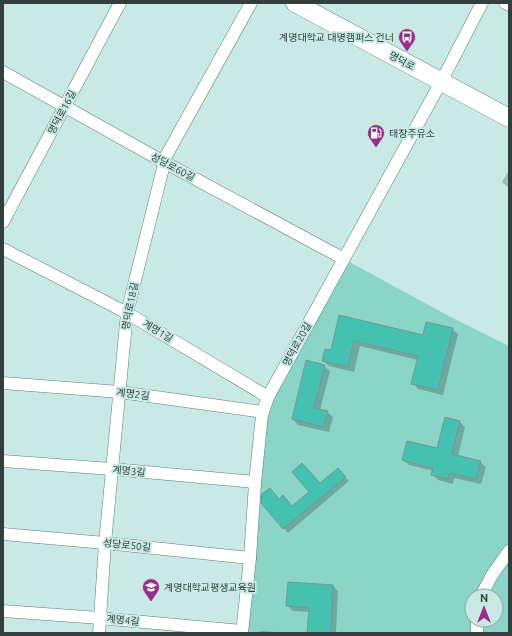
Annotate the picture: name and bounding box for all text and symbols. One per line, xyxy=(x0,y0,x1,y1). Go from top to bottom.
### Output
bus stop icon: 계명대학교 대명캠퍼스 건너 xyxy=(397,27,417,52)
place label: 계명대학교 대명캠퍼스 건너 xyxy=(279,32,394,43)
street label: 명덕로 xyxy=(387,50,417,72)
street label: 명덕로16길 xyxy=(46,88,78,136)
fuel station icon: 태창주유소 xyxy=(366,123,386,148)
place label: 태창주유소 xyxy=(389,128,435,139)
street label: 성당로60길 xyxy=(149,151,197,183)
street label: 명덕로18길 xyxy=(120,281,140,331)
street label: 계명1길 xyxy=(141,318,175,344)
street label: 명덕로20길 xyxy=(281,320,313,368)
street label: 계명2길 xyxy=(116,387,150,401)
street label: 계명3길 xyxy=(112,464,146,478)
street label: 성당로50길 xyxy=(103,537,151,553)
school or university icon: 계명대학교평생교육원 xyxy=(141,577,161,602)
place label: 계명대학교평생교육원 xyxy=(164,582,256,593)
north arrow xyxy=(464,588,504,628)
text: N xyxy=(480,592,488,604)
street label: 계명4길 xyxy=(106,613,140,627)

